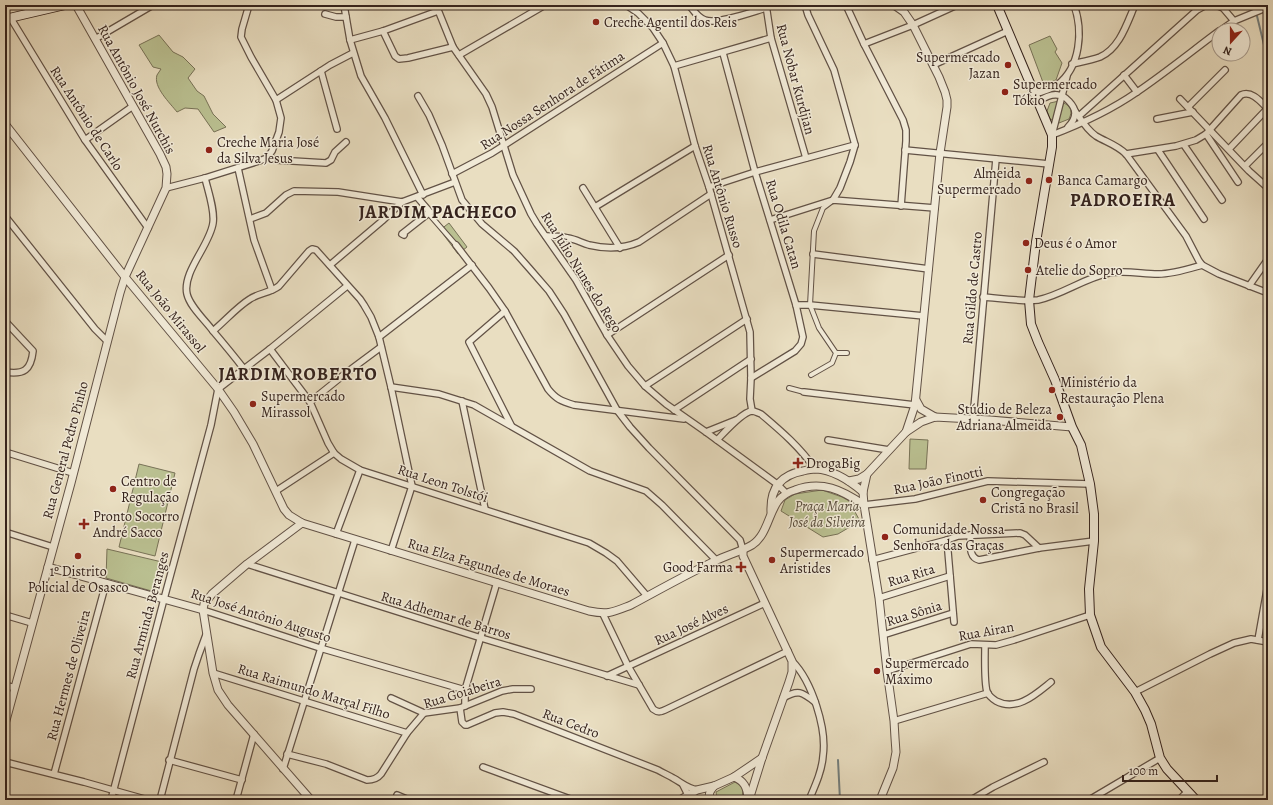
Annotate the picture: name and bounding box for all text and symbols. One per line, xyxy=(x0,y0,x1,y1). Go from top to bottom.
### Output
place label: Creche Agentil dos Reis xyxy=(604,13,737,32)
marker: Creche Agentil dos Reis xyxy=(591,17,601,27)
street label: Rua Antônio José Nurchis xyxy=(93,21,180,157)
street label: Rua Nobar Kurdjian xyxy=(772,22,820,137)
north arrow xyxy=(1211,22,1251,62)
text: N xyxy=(1221,42,1234,59)
street label: Rua Nossa Senhora de Fátima xyxy=(476,46,629,154)
place label: Supermercado Jazan xyxy=(916,48,1000,83)
marker: Supermercado Jazan xyxy=(1003,60,1013,70)
street label: Rua Antônio de Carlo xyxy=(46,62,128,174)
place label: Supermercado Tókio xyxy=(1013,75,1097,110)
marker: Supermercado Tókio xyxy=(1000,87,1010,97)
place label: Creche Maria José da Silva Jesus xyxy=(217,133,319,168)
street label: Rua Antônio Russo xyxy=(698,142,747,250)
marker: Creche Maria José da Silva Jesus xyxy=(204,145,214,155)
place label: Almeida Supermercado xyxy=(937,164,1021,199)
place label: Banca Camargo xyxy=(1057,171,1147,190)
marker: Banca Camargo xyxy=(1044,175,1054,185)
marker: Almeida Supermercado xyxy=(1024,176,1034,186)
street label: Rua Odila Catan xyxy=(761,177,806,272)
district label: PADROEIRA xyxy=(1070,188,1176,212)
district label: JARDIM PACHECO xyxy=(359,200,517,224)
street label: Rua Júlio Nunes do Rego xyxy=(537,208,627,336)
street label: Rua Gildo de Castro xyxy=(958,231,987,345)
place label: Deus é o Amor xyxy=(1034,234,1117,253)
marker: Deus é o Amor xyxy=(1021,238,1031,248)
place label: Atelie do Sopro xyxy=(1035,261,1122,280)
marker: Atelie do Sopro xyxy=(1023,265,1033,275)
street label: Rua João Mirassol xyxy=(131,266,210,357)
district label: JARDIM ROBERTO xyxy=(218,362,378,386)
place label: Ministério da Restauração Plena xyxy=(1060,373,1165,408)
street label: Rua General Pedro Pinho xyxy=(38,379,93,521)
marker: Ministério da Restauração Plena xyxy=(1047,385,1057,395)
place label: Supermercado Mirassol xyxy=(261,387,345,422)
marker: Supermercado Mirassol xyxy=(248,399,258,409)
place label: Stúdio de Beleza Adriana Almeida xyxy=(955,400,1052,435)
marker: Stúdio de Beleza Adriana Almeida xyxy=(1055,412,1065,422)
place label: DrogaBig xyxy=(806,454,860,473)
marker: DrogaBig xyxy=(793,458,803,468)
street label: Rua Leon Tolstói xyxy=(395,460,491,507)
street label: Rua João Finotti xyxy=(892,462,985,499)
place label: Centro de Regulação xyxy=(121,472,179,507)
place label: Congregação Cristã no Brasil xyxy=(991,483,1079,518)
marker: Centro de Regulação xyxy=(108,484,118,494)
marker: Congregação Cristã no Brasil xyxy=(978,495,988,505)
park label: Praça Maria José da Silveira xyxy=(788,497,866,532)
place label: Pronto Socorro André Sacco xyxy=(92,507,179,542)
marker: Pronto Socorro André Sacco xyxy=(78,518,90,530)
place label: Comunidade Nossa Senhora das Graças xyxy=(893,520,1005,555)
marker: Comunidade Nossa Senhora das Graças xyxy=(880,532,890,542)
street label: Rua Elza Fagundes de Moraes xyxy=(405,534,572,601)
place label: Supermercado Aristides xyxy=(779,543,864,578)
street label: Rua Arminda Beranges xyxy=(121,549,174,681)
marker: 1º Distrito Policial de Osasco xyxy=(73,551,83,561)
marker: Supermercado Aristides xyxy=(767,555,777,565)
place label: Good Farma xyxy=(663,558,733,577)
street label: Rua Rita xyxy=(885,559,938,592)
place label: 1º Distrito Policial de Osasco xyxy=(28,562,128,597)
marker: Good Farma xyxy=(736,562,746,572)
street label: Rua José Antônio Augusto xyxy=(188,584,333,647)
street label: Rua Adhemar de Barros xyxy=(378,587,513,644)
street label: Rua Sônia xyxy=(884,596,945,631)
street label: Rua José Alves xyxy=(651,599,731,650)
street label: Rua Hermes de Oliveira xyxy=(42,607,95,743)
street label: Rua Airan xyxy=(957,617,1016,646)
place label: Supermercado Máximo xyxy=(885,654,969,689)
street label: Rua Raimundo Marçal Filho xyxy=(235,659,392,724)
marker: Supermercado Máximo xyxy=(872,666,882,676)
street label: Rua Goiabeira xyxy=(421,671,504,713)
street label: Rua Cedro xyxy=(540,704,602,743)
scale bar xyxy=(1123,757,1217,783)
text: 100 m xyxy=(1129,763,1158,779)

